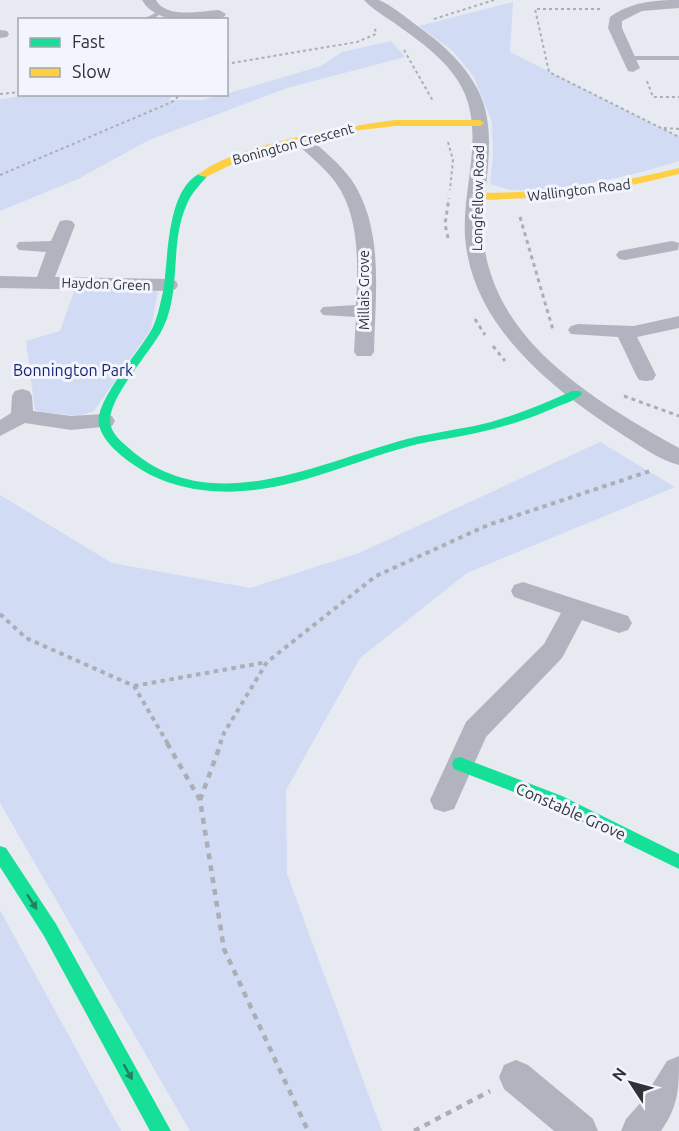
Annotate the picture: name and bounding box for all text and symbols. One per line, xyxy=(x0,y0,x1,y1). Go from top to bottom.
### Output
legend xyxy=(18,18,228,96)
text: Fast xyxy=(72,31,105,51)
text: Slow xyxy=(72,61,111,81)
street label: Bonington Crescent xyxy=(231,120,356,168)
street label: Longfellow Road xyxy=(469,145,487,251)
street label: Wallington Road xyxy=(527,176,631,204)
street label: Millais Grove xyxy=(356,250,372,330)
street label: Haydon Green xyxy=(61,274,151,294)
park label: Bonnington Park xyxy=(13,361,133,379)
street label: Constable Grove xyxy=(513,779,629,843)
one-way arrow xyxy=(26,894,37,910)
north arrow xyxy=(601,1053,661,1113)
one-way arrow xyxy=(123,1064,133,1081)
text: N xyxy=(608,1064,630,1084)

